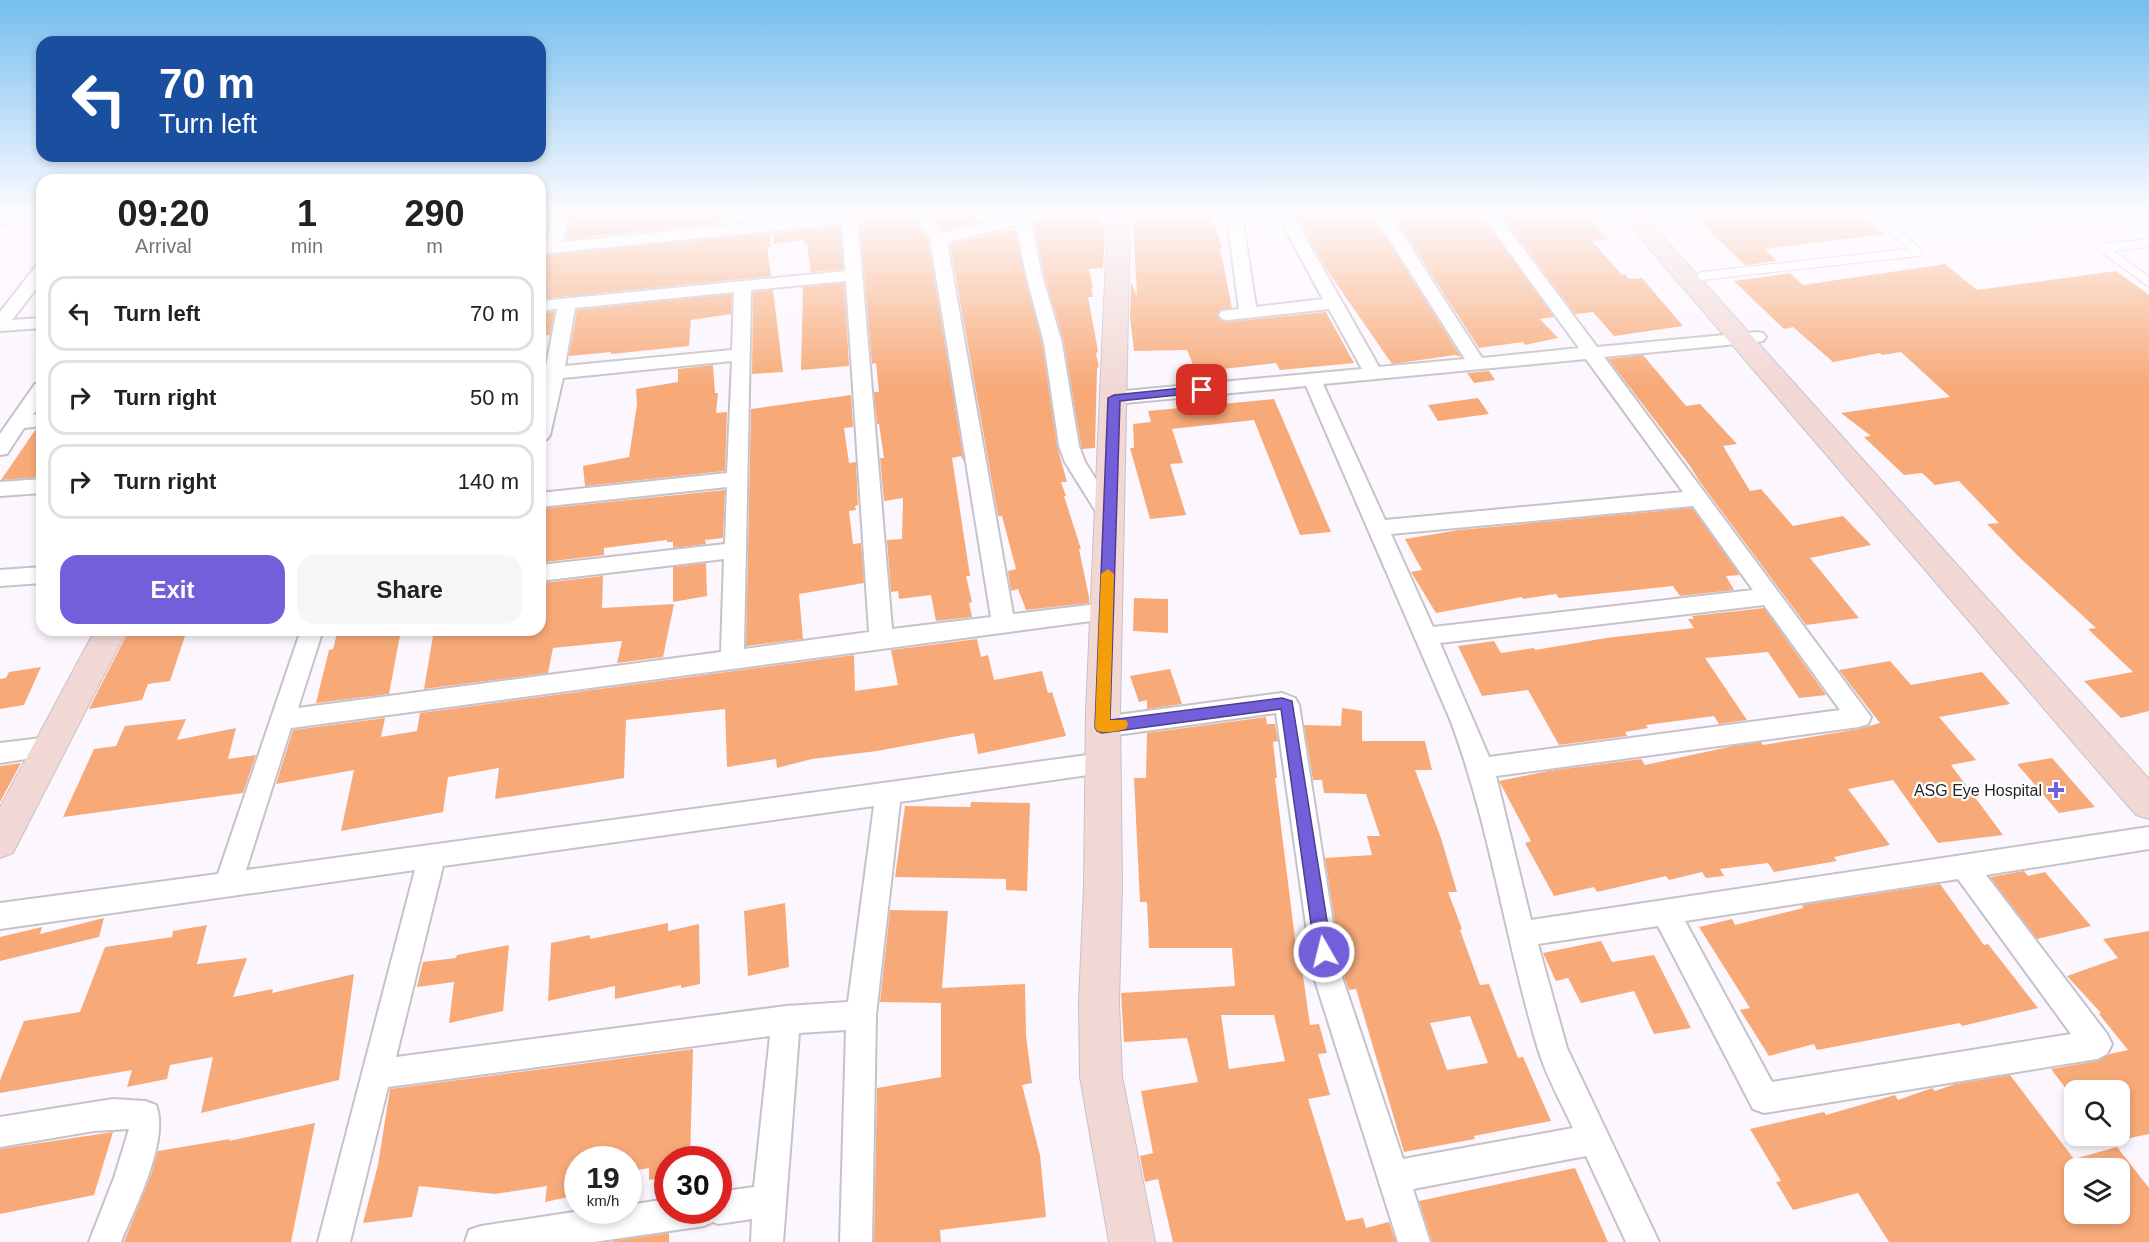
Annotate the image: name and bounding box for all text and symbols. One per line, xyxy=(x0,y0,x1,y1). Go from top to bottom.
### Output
icon: left xyxy=(60,60,138,138)
text: 70 m xyxy=(159,60,255,107)
text: Turn left xyxy=(159,109,257,139)
text: 09:20 xyxy=(117,193,209,234)
text: 1 xyxy=(297,193,317,234)
text: 290 xyxy=(404,193,465,234)
text: Arrival xyxy=(135,235,192,257)
text: min xyxy=(291,235,323,257)
text: m xyxy=(426,235,443,257)
icon: left xyxy=(63,297,96,330)
text: Turn left xyxy=(114,301,200,326)
text: 70 m xyxy=(470,301,519,326)
pin xyxy=(1176,364,1227,415)
icon: arrive xyxy=(1185,373,1218,406)
icon: right xyxy=(63,381,96,414)
text: Turn right xyxy=(114,385,216,410)
text: 50 m xyxy=(470,385,519,410)
icon: right xyxy=(63,465,96,498)
text: Turn right xyxy=(114,469,216,494)
text: 140 m xyxy=(458,469,519,494)
button: Exit xyxy=(60,555,285,624)
button: Share xyxy=(297,555,522,624)
marker: ASG Eye Hospital xyxy=(2047,781,2065,799)
place label: ASG Eye Hospital xyxy=(1914,782,2042,799)
position arrow xyxy=(1292,920,1356,984)
map controls xyxy=(2064,1080,2130,1224)
button: search xyxy=(2064,1080,2130,1146)
speed limit sign: 30 xyxy=(654,1146,732,1224)
button: layers xyxy=(2064,1158,2130,1224)
text: 19 xyxy=(586,1161,620,1194)
text: km/h xyxy=(587,1192,619,1209)

